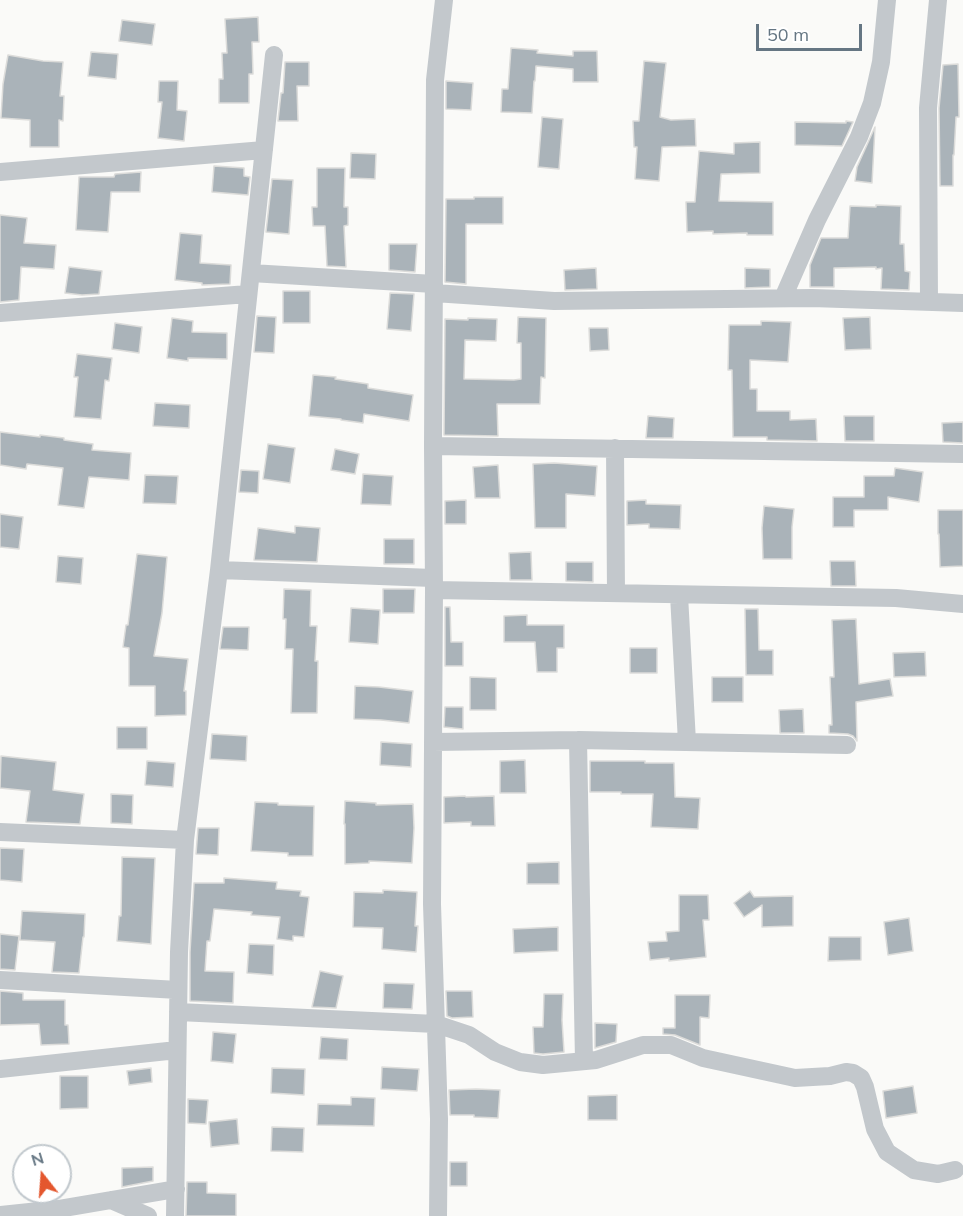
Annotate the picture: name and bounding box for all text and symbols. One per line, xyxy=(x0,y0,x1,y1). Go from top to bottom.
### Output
scale bar xyxy=(759,12,866,50)
text: 50 m xyxy=(767,23,809,46)
north arrow xyxy=(12,1144,72,1204)
text: N xyxy=(29,1147,46,1170)

